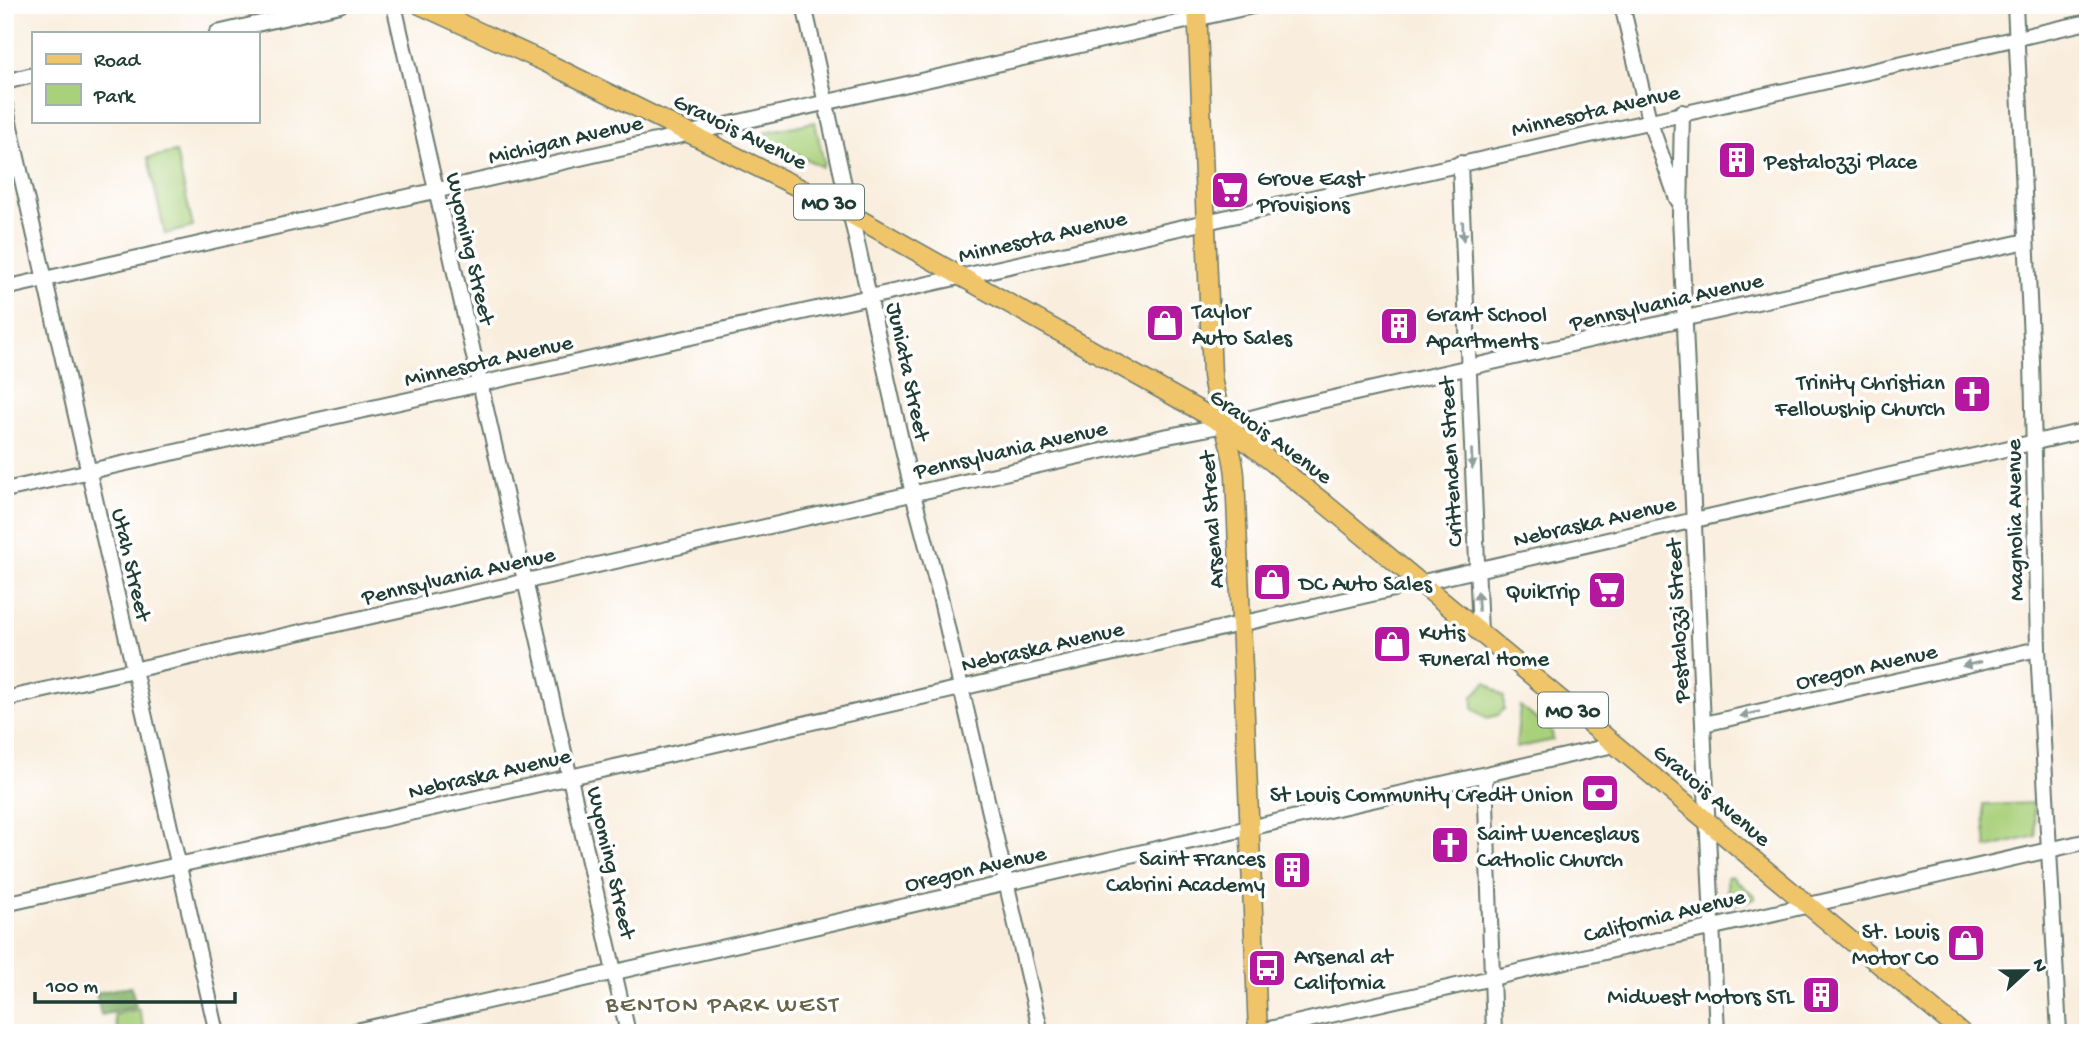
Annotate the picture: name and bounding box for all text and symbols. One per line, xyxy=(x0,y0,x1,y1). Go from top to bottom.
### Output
legend xyxy=(32,32,259,122)
text: Road xyxy=(94,50,142,75)
street label: Minnesota Avenue xyxy=(1509,80,1684,145)
text: Park xyxy=(93,86,137,111)
street label: Gravois Avenue xyxy=(668,89,812,178)
street label: Michigan Avenue xyxy=(486,110,647,172)
building icon: Pestalozzi Place xyxy=(1716,139,1758,181)
place label: Pestalozzi Place xyxy=(1763,150,1918,177)
place label: Grove East Provisions xyxy=(1256,167,1366,220)
supermarket icon: Grove East Provisions xyxy=(1209,169,1251,211)
street label: Wyoming Street xyxy=(438,170,500,329)
road number: MO 30 xyxy=(794,184,864,220)
street label: Minnesota Avenue xyxy=(956,206,1131,271)
one-way arrow xyxy=(1458,221,1469,243)
street label: Pennsylvania Avenue xyxy=(1567,268,1767,339)
street label: Juniata Street xyxy=(879,300,935,445)
place label: Taylor Auto Sales xyxy=(1190,300,1293,353)
shop icon: Taylor Auto Sales xyxy=(1144,302,1186,344)
place label: Grant School Apartments xyxy=(1426,303,1547,356)
building icon: Grant School Apartments xyxy=(1378,305,1420,347)
street label: Minnesota Avenue xyxy=(402,330,577,395)
place label: Trinity Christian Fellowship Church xyxy=(1774,371,1945,424)
church icon: Trinity Christian Fellowship Church xyxy=(1951,373,1993,415)
street label: Crittenden Street xyxy=(1434,375,1470,548)
street label: Gravois Avenue xyxy=(1203,384,1338,492)
street label: Pennsylvania Avenue xyxy=(911,416,1111,487)
street label: Magnolia Avenue xyxy=(2002,438,2031,601)
one-way arrow xyxy=(1466,448,1477,470)
street label: Arsenal Street xyxy=(1195,449,1232,589)
street label: Nebraska Avenue xyxy=(1511,491,1680,555)
street label: Utah Street xyxy=(104,506,156,625)
street label: Pestalozzi Street xyxy=(1662,536,1697,705)
street label: Pennsylvania Avenue xyxy=(359,542,559,613)
shop icon: DC Auto Sales xyxy=(1251,561,1293,603)
supermarket icon: QuikTrip xyxy=(1586,569,1628,611)
place label: DC Auto Sales xyxy=(1297,572,1432,599)
place label: QuikTrip xyxy=(1505,580,1580,607)
one-way arrow xyxy=(1473,590,1484,612)
street label: Nebraska Avenue xyxy=(959,616,1128,680)
place label: Kutis Funeral Home xyxy=(1418,621,1550,674)
shop icon: Kutis Funeral Home xyxy=(1371,623,1413,665)
street label: Oregon Avenue xyxy=(1793,639,1941,698)
one-way arrow xyxy=(1961,659,1983,670)
road number: MO 30 xyxy=(1538,692,1608,728)
one-way arrow xyxy=(1739,709,1761,720)
street label: Gravois Avenue xyxy=(1646,740,1776,855)
street label: Nebraska Avenue xyxy=(406,743,575,807)
bank icon: St Louis Community Credit Union xyxy=(1579,772,1621,814)
place label: St Louis Community Credit Union xyxy=(1270,783,1573,810)
street label: Wyoming Street xyxy=(579,784,641,943)
place label: Saint Wenceslaus Catholic Church xyxy=(1477,822,1639,875)
church icon: Saint Wenceslaus Catholic Church xyxy=(1429,824,1471,866)
street label: Oregon Avenue xyxy=(902,841,1050,900)
place label: Saint Frances Cabrini Academy xyxy=(1106,847,1266,900)
building icon: Saint Frances Cabrini Academy xyxy=(1271,849,1313,891)
street label: California Avenue xyxy=(1581,884,1750,951)
place label: St. Louis Motor Co xyxy=(1852,920,1940,973)
shop icon: St. Louis Motor Co xyxy=(1945,922,1987,964)
north arrow xyxy=(1992,936,2062,1006)
place label: Arsenal at California xyxy=(1294,945,1394,998)
bus stop icon: Arsenal at California xyxy=(1246,947,1288,989)
text: N xyxy=(2026,956,2052,976)
scale bar xyxy=(35,961,234,1005)
building icon: Midwest Motors STL xyxy=(1800,974,1842,1016)
text: 100 m xyxy=(45,976,98,1001)
place label: Midwest Motors STL xyxy=(1607,985,1796,1012)
district label: BENTON PARK WEST xyxy=(605,992,840,1021)

